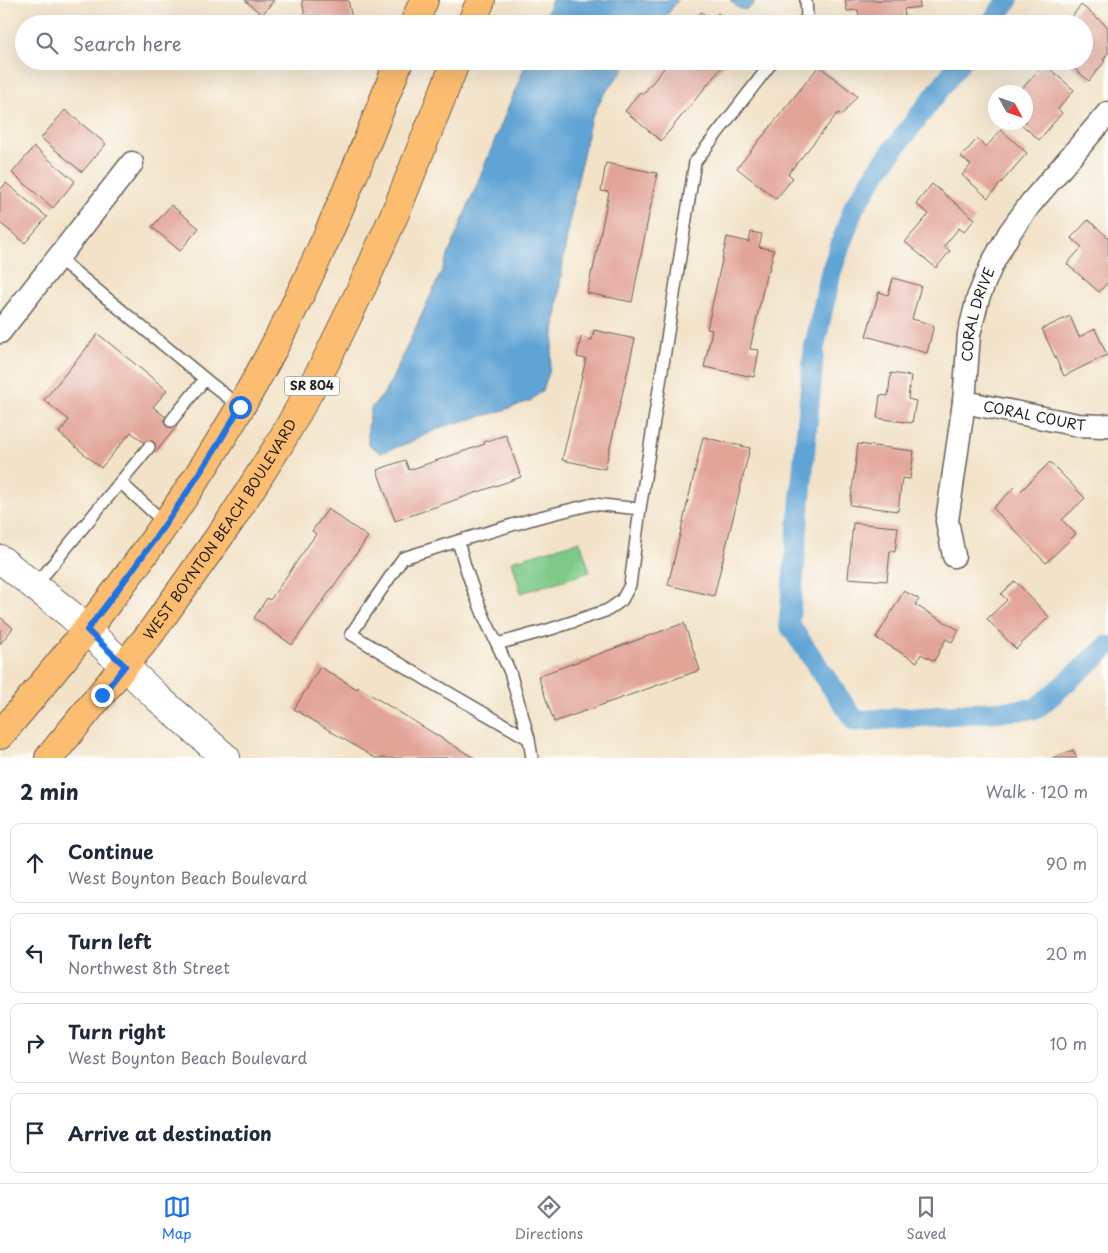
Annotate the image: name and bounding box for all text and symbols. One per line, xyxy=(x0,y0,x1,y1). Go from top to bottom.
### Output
search box xyxy=(15,15,1093,70)
icon: search xyxy=(33,29,61,57)
text: Search here xyxy=(73,29,182,57)
north arrow xyxy=(988,85,1033,130)
street label: CORAL DRIVE xyxy=(956,264,1000,362)
road number: SR 804 xyxy=(284,376,340,396)
street label: CORAL COURT xyxy=(982,395,1087,435)
route start xyxy=(229,396,252,419)
street label: WEST BOYNTON BEACH BOULEVARD xyxy=(138,415,302,644)
route end xyxy=(91,684,114,707)
text: 2 min xyxy=(20,775,79,807)
text: Walk · 120 m xyxy=(986,779,1088,803)
text: Continue xyxy=(68,837,154,865)
icon: ahead xyxy=(21,849,49,877)
text: 90 m xyxy=(1046,851,1087,875)
text: West Boynton Beach Boulevard xyxy=(68,865,307,889)
text: Turn left xyxy=(68,927,152,955)
icon: left xyxy=(21,939,49,967)
text: 20 m xyxy=(1046,941,1087,965)
text: Northwest 8th Street xyxy=(68,955,230,979)
text: Turn right xyxy=(68,1017,166,1045)
icon: right xyxy=(21,1029,49,1057)
text: 10 m xyxy=(1050,1031,1087,1055)
text: West Boynton Beach Boulevard xyxy=(68,1045,307,1069)
icon: arrive xyxy=(21,1119,49,1147)
text: Arrive at destination xyxy=(68,1119,272,1147)
tab: Map xyxy=(162,1193,192,1244)
tab: Directions xyxy=(515,1193,583,1244)
tab: Saved xyxy=(907,1193,946,1244)

